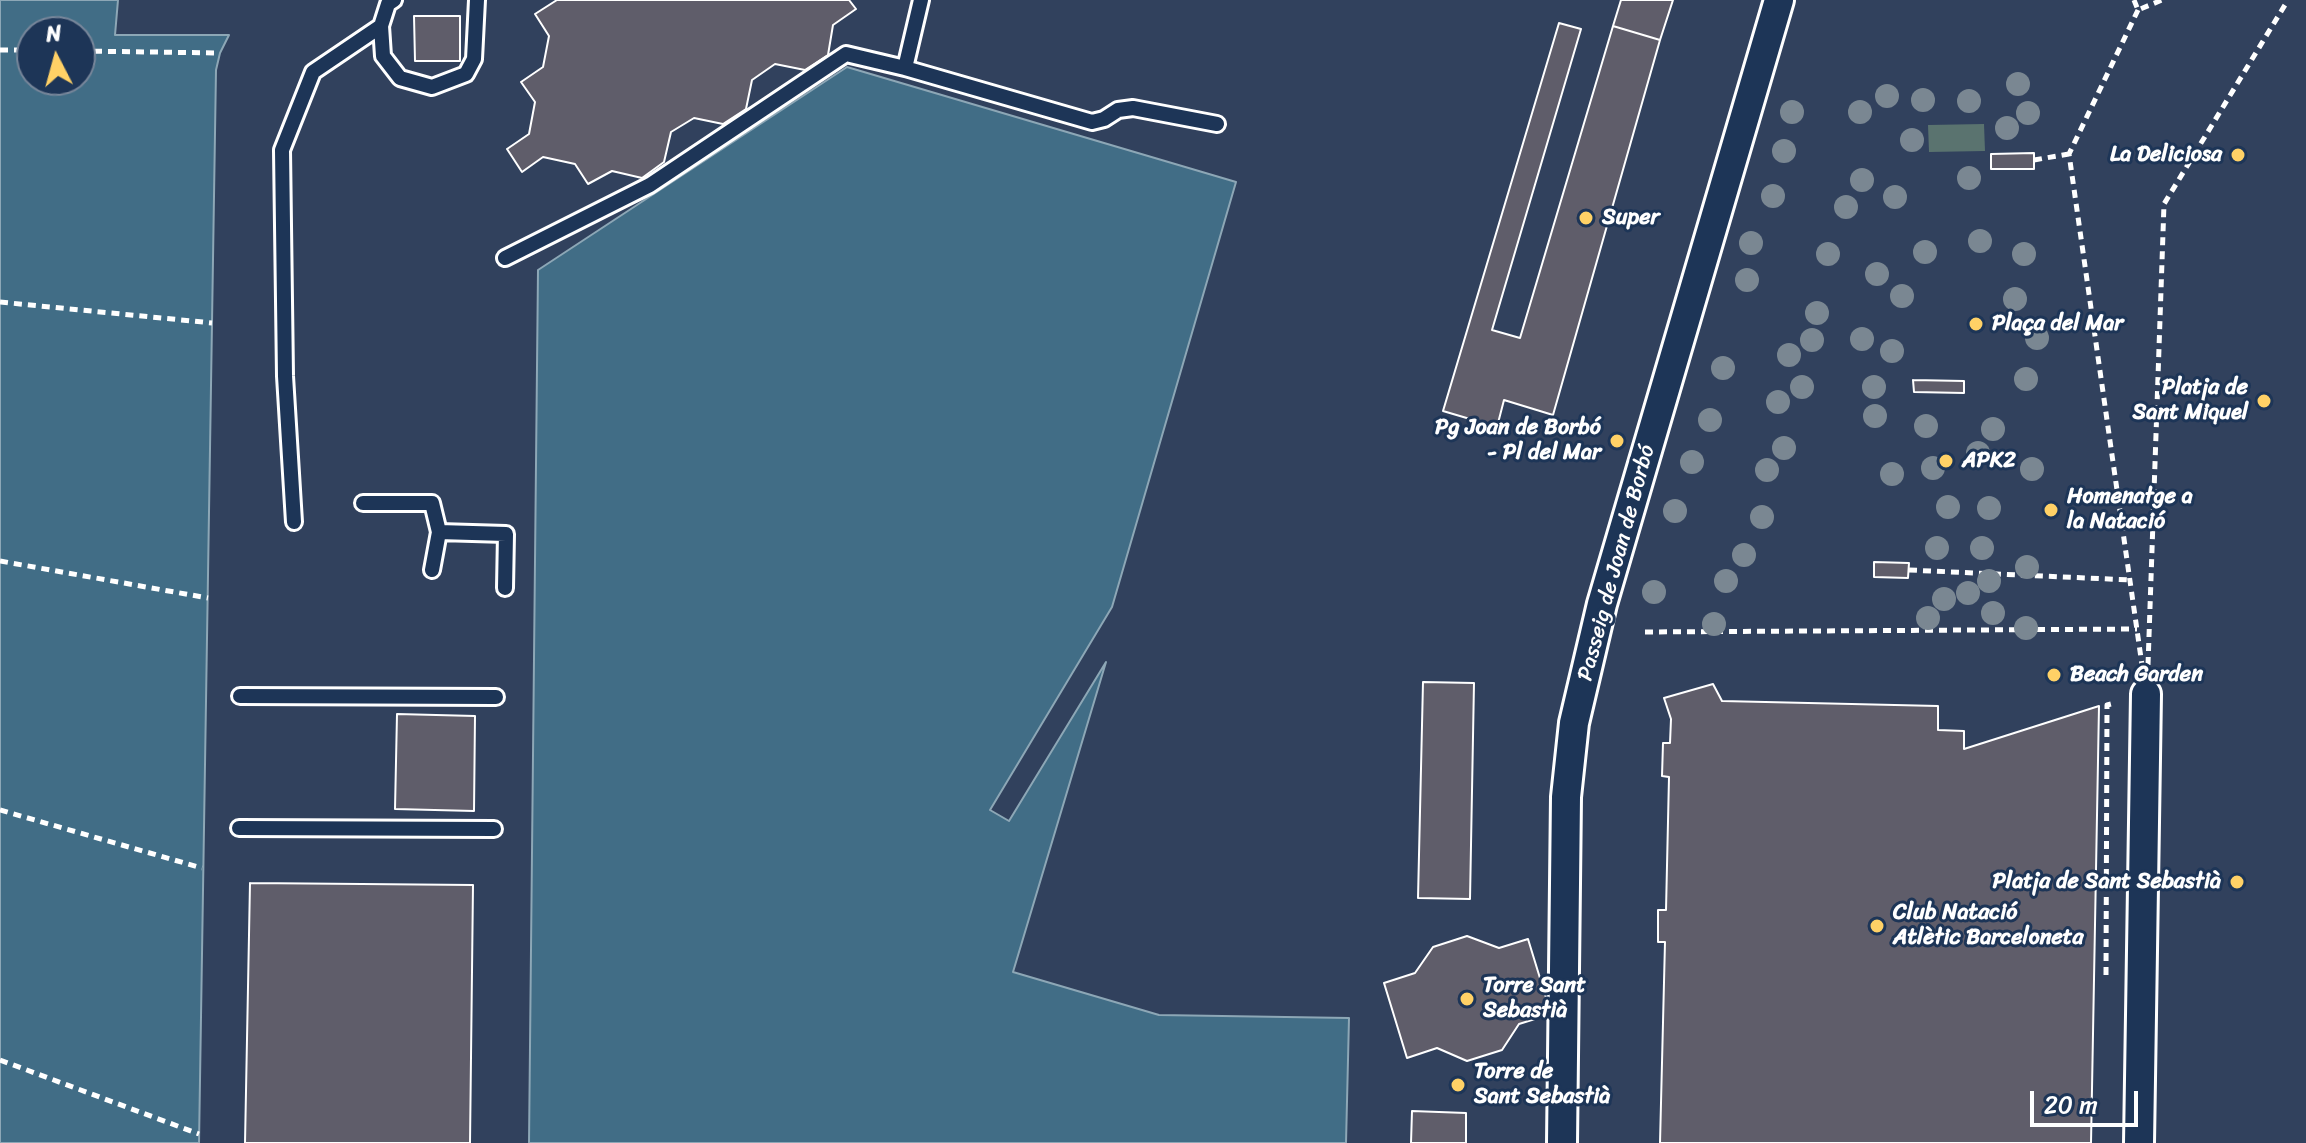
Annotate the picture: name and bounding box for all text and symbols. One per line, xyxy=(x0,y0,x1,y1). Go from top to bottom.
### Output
text: N xyxy=(44,13,63,54)
north arrow xyxy=(16,16,96,96)
place label: La Deliciosa xyxy=(2110,142,2222,168)
marker: La Deliciosa xyxy=(2229,146,2247,164)
place label: Super xyxy=(1602,205,1660,231)
marker: Super xyxy=(1577,209,1595,227)
place label: Plaça del Mar xyxy=(1992,311,2123,337)
marker: Plaça del Mar xyxy=(1967,315,1985,333)
place label: Platja de Sant Miquel xyxy=(2133,375,2248,426)
marker: Platja de Sant Miquel xyxy=(2255,392,2273,410)
place label: Pg Joan de Borbó - Pl del Mar xyxy=(1435,415,1601,466)
marker: Pg Joan de Borbó - Pl del Mar xyxy=(1608,432,1626,450)
street label: Passeig de Joan de Borbó xyxy=(1573,442,1661,684)
place label: APK2 xyxy=(1962,448,2016,474)
marker: APK2 xyxy=(1937,452,1955,470)
place label: Homenatge a la Natació xyxy=(2067,484,2193,536)
marker: Homenatge a la Natació xyxy=(2042,501,2060,519)
place label: Beach Garden xyxy=(2070,662,2203,688)
marker: Beach Garden xyxy=(2045,666,2063,684)
place label: Platja de Sant Sebastià xyxy=(1993,869,2221,895)
marker: Platja de Sant Sebastià xyxy=(2228,873,2246,891)
place label: Club Natació Atlètic Barceloneta xyxy=(1893,900,2083,952)
marker: Club Natació Atlètic Barceloneta xyxy=(1868,917,1886,935)
place label: Torre Sant Sebastià xyxy=(1483,973,1586,1024)
marker: Torre Sant Sebastià xyxy=(1458,990,1476,1008)
place label: Torre de Sant Sebastià xyxy=(1474,1059,1610,1110)
scale bar xyxy=(2034,1075,2142,1125)
marker: Torre de Sant Sebastià xyxy=(1449,1076,1467,1094)
text: 20 m xyxy=(2044,1084,2098,1126)

